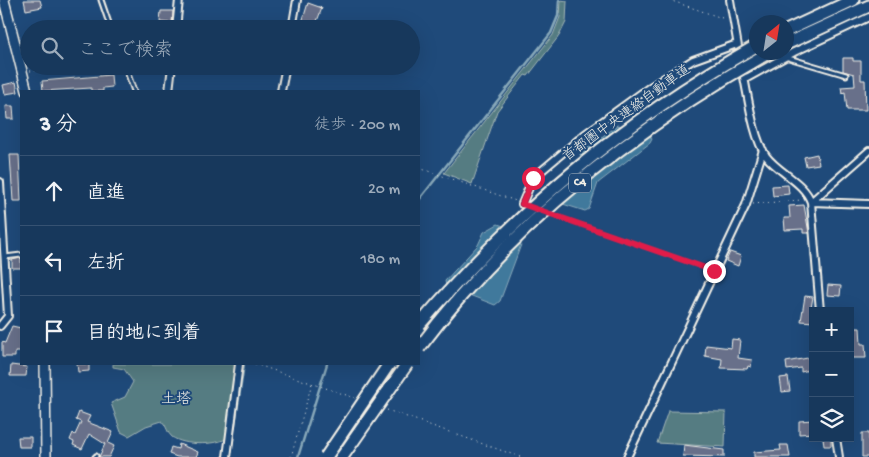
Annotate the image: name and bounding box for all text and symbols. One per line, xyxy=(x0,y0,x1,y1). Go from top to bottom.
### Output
north arrow xyxy=(749,15,794,60)
search box xyxy=(20,20,420,75)
icon: search xyxy=(38,34,66,62)
text: ここで検索 xyxy=(78,40,173,63)
street label: 首都圏中央連絡自動車道 xyxy=(560,62,694,166)
text: 3 分 xyxy=(40,114,77,139)
text: 徒歩 · 200 m xyxy=(314,117,400,136)
route start xyxy=(522,167,545,190)
road number: C4 xyxy=(569,174,591,192)
icon: ahead xyxy=(40,177,68,205)
text: 20 m xyxy=(368,181,400,200)
text: 直進 xyxy=(87,183,125,206)
icon: left xyxy=(40,247,68,275)
text: 180 m xyxy=(361,251,400,270)
text: 左折 xyxy=(87,253,125,276)
route end xyxy=(703,260,726,283)
map controls xyxy=(809,307,854,442)
button: + xyxy=(809,307,854,352)
icon: arrive xyxy=(40,317,68,345)
text: 目的地に到着 xyxy=(87,323,201,346)
button: − xyxy=(809,352,854,397)
district label: 土塔 xyxy=(161,390,191,409)
button: layers xyxy=(809,397,854,442)

